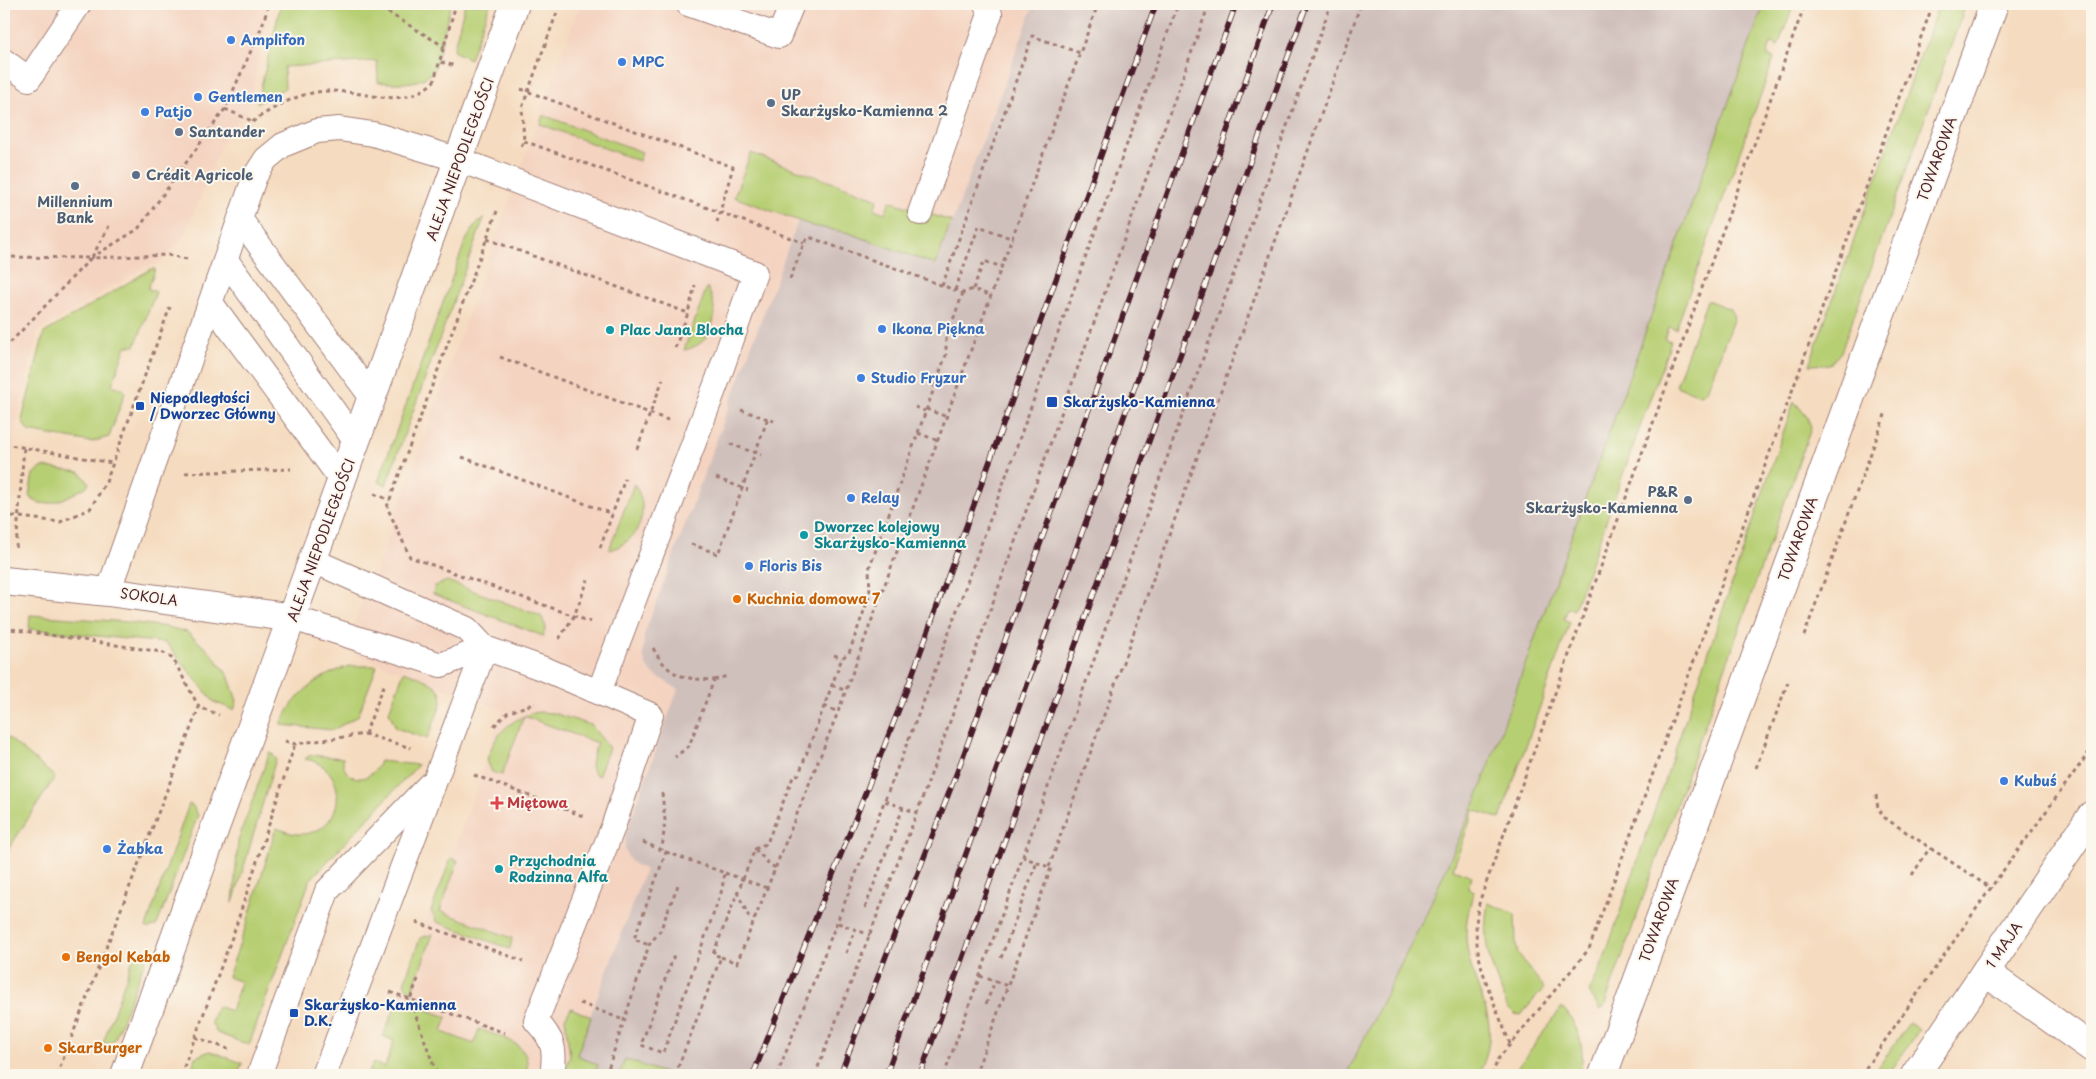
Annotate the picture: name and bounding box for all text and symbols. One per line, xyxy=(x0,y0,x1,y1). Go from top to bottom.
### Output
place label: Amplifon xyxy=(241,29,305,50)
marker: Amplifon xyxy=(225,34,237,46)
place label: MPC xyxy=(632,51,665,72)
marker: MPC xyxy=(616,56,628,68)
street label: ALEJA NIEPODLEGŁOŚCI xyxy=(420,74,499,243)
place label: UP Skarżysko-Kamienna 2 xyxy=(781,84,948,121)
place label: Gentlemen xyxy=(208,86,283,107)
marker: Gentlemen xyxy=(192,91,204,103)
marker: UP Skarżysko-Kamienna 2 xyxy=(765,97,777,109)
place label: Patjo xyxy=(155,101,192,122)
marker: Patjo xyxy=(139,106,151,118)
street label: TOWAROWA xyxy=(1911,113,1962,204)
place label: Santander xyxy=(189,121,266,142)
marker: Santander xyxy=(173,126,185,138)
place label: Crédit Agricole xyxy=(146,164,253,185)
marker: Crédit Agricole xyxy=(130,169,142,181)
marker: Millennium Bank xyxy=(69,180,81,192)
place label: Millennium Bank xyxy=(37,191,113,228)
place label: Ikona Piękna xyxy=(892,318,985,339)
place label: Plac Jana Blocha xyxy=(620,319,744,340)
marker: Ikona Piękna xyxy=(876,323,888,335)
marker: Plac Jana Blocha xyxy=(604,324,616,336)
place label: Studio Fryzur xyxy=(871,367,967,388)
marker: Studio Fryzur xyxy=(855,372,867,384)
place label: Niepodległości / Dworzec Główny xyxy=(149,387,276,424)
place label: Skarżysko-Kamienna xyxy=(1063,391,1216,412)
marker: Skarżysko-Kamienna xyxy=(1045,395,1059,409)
marker: Niepodległości / Dworzec Główny xyxy=(134,400,146,412)
street label: ALEJA NIEPODLEGŁOŚCI xyxy=(281,455,360,624)
place label: P&R Skarżysko-Kamienna xyxy=(1526,481,1679,518)
place label: Relay xyxy=(861,487,899,508)
marker: Relay xyxy=(845,492,857,504)
street label: TOWAROWA xyxy=(1772,493,1823,584)
marker: P&R Skarżysko-Kamienna xyxy=(1682,494,1694,506)
place label: Dworzec kolejowy Skarżysko-Kamienna xyxy=(814,516,967,553)
marker: Dworzec kolejowy Skarżysko-Kamienna xyxy=(798,529,810,541)
place label: Floris Bis xyxy=(759,555,822,576)
marker: Floris Bis xyxy=(743,560,755,572)
street label: SOKOLA xyxy=(119,582,179,611)
place label: Kuchnia domowa 7 xyxy=(747,588,881,609)
marker: Kuchnia domowa 7 xyxy=(731,593,743,605)
place label: Kubuś xyxy=(2014,770,2057,791)
marker: Kubuś xyxy=(1998,775,2010,787)
place label: Miętowa xyxy=(507,792,568,813)
marker: Miętowa xyxy=(491,797,503,809)
place label: Żabka xyxy=(117,838,164,859)
marker: Żabka xyxy=(101,843,113,855)
place label: Przychodnia Rodzinna Alfa xyxy=(509,850,609,887)
marker: Przychodnia Rodzinna Alfa xyxy=(493,863,505,875)
street label: TOWAROWA xyxy=(1633,874,1684,965)
street label: 1 MAJA xyxy=(1980,917,2027,972)
place label: Bengol Kebab xyxy=(76,946,170,967)
marker: Bengol Kebab xyxy=(60,951,72,963)
place label: Skarżysko-Kamienna D.K. xyxy=(304,994,457,1031)
marker: Skarżysko-Kamienna D.K. xyxy=(288,1007,300,1019)
place label: SkarBurger xyxy=(58,1037,143,1058)
marker: SkarBurger xyxy=(42,1042,54,1054)

